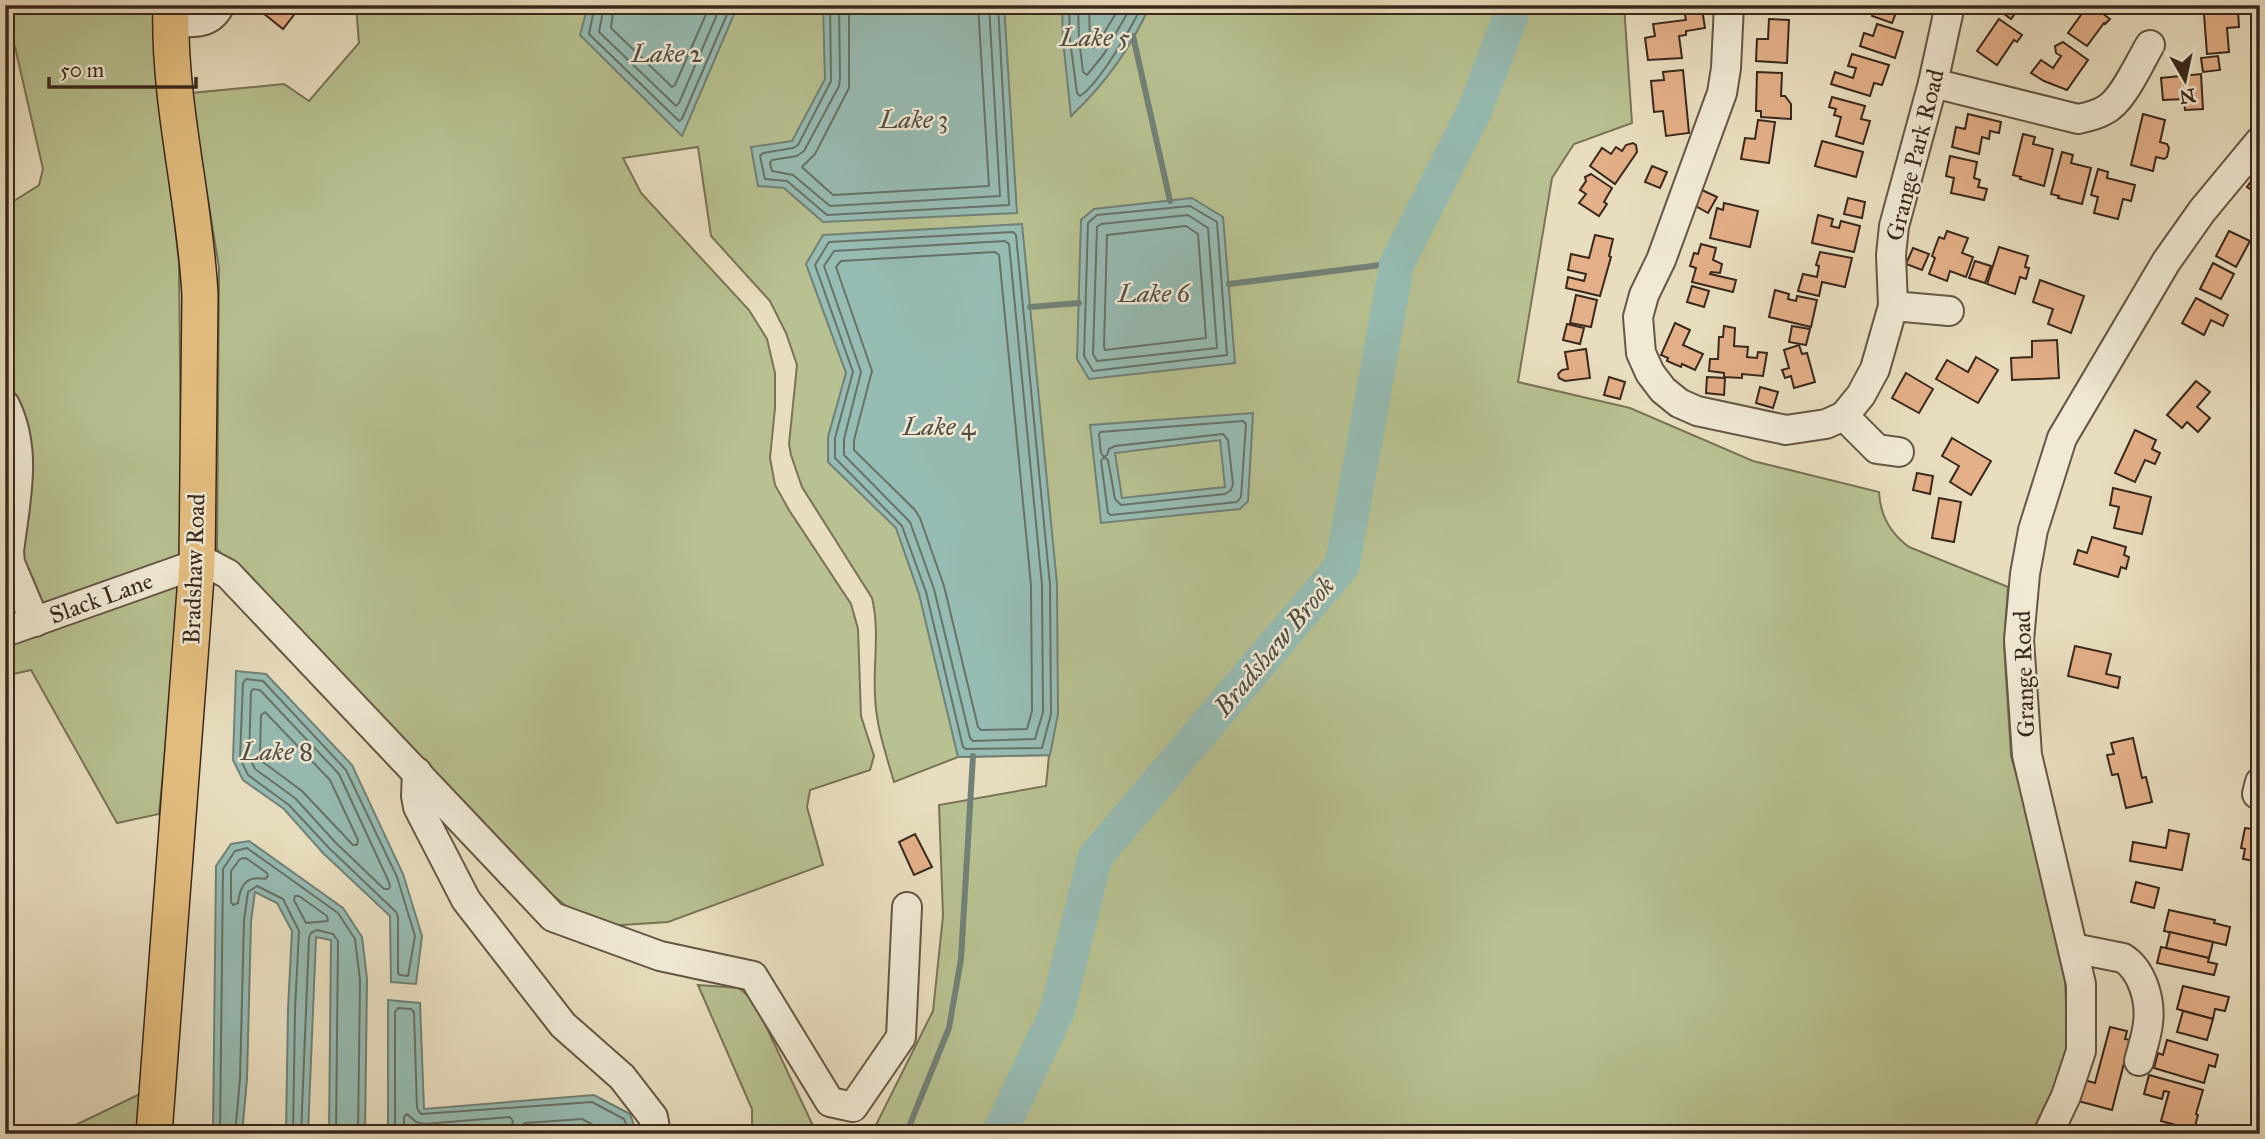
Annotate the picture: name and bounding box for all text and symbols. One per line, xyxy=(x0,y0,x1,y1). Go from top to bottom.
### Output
water label: Lake 5 xyxy=(1059,21,1130,53)
water label: Lake 2 xyxy=(630,37,703,69)
scale bar xyxy=(49,46,196,90)
north arrow xyxy=(2150,46,2220,116)
text: 50 m xyxy=(60,57,105,83)
street label: Grange Park Road xyxy=(1879,66,1951,244)
text: N xyxy=(2178,84,2197,109)
water label: Lake 3 xyxy=(879,103,948,135)
water label: Lake 6 xyxy=(1117,277,1191,309)
water label: Lake 4 xyxy=(902,410,976,442)
street label: Bradshaw Road xyxy=(176,493,212,645)
street label: Slack Lane xyxy=(45,565,157,631)
water label: Bradshaw Brook xyxy=(1206,570,1342,723)
street label: Grange Road xyxy=(2007,610,2041,738)
water label: Lake 8 xyxy=(240,735,313,767)

